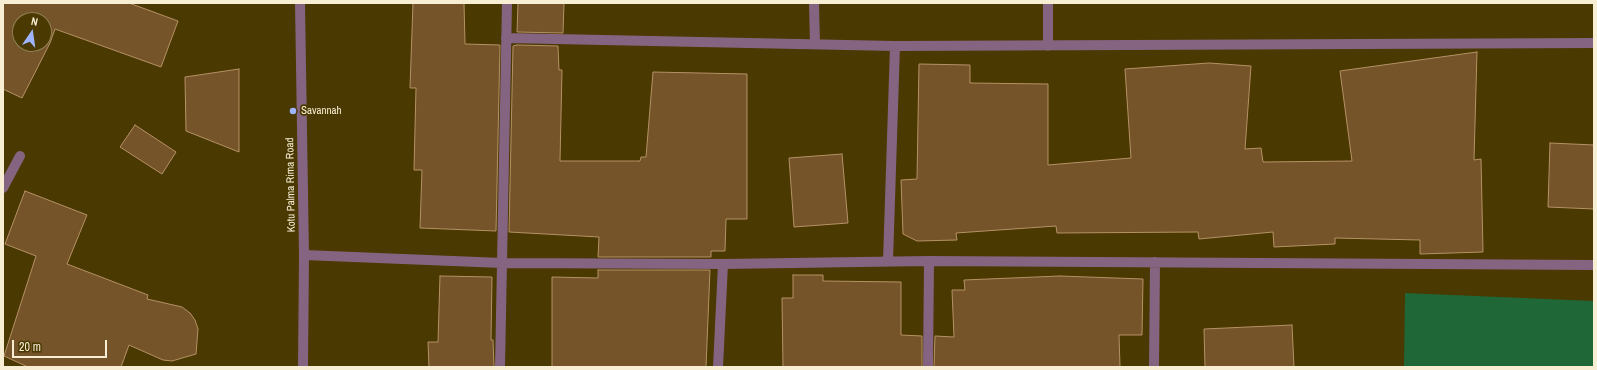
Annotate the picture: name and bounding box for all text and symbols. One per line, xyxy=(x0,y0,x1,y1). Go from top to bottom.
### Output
north arrow xyxy=(12,12,52,52)
text: N xyxy=(30,14,39,29)
place label: Savannah xyxy=(301,104,342,118)
marker: Savannah xyxy=(288,106,298,116)
street label: Kotu Palma Rima Road xyxy=(284,138,298,232)
scale bar xyxy=(14,332,109,358)
text: 20 m xyxy=(19,339,41,355)

